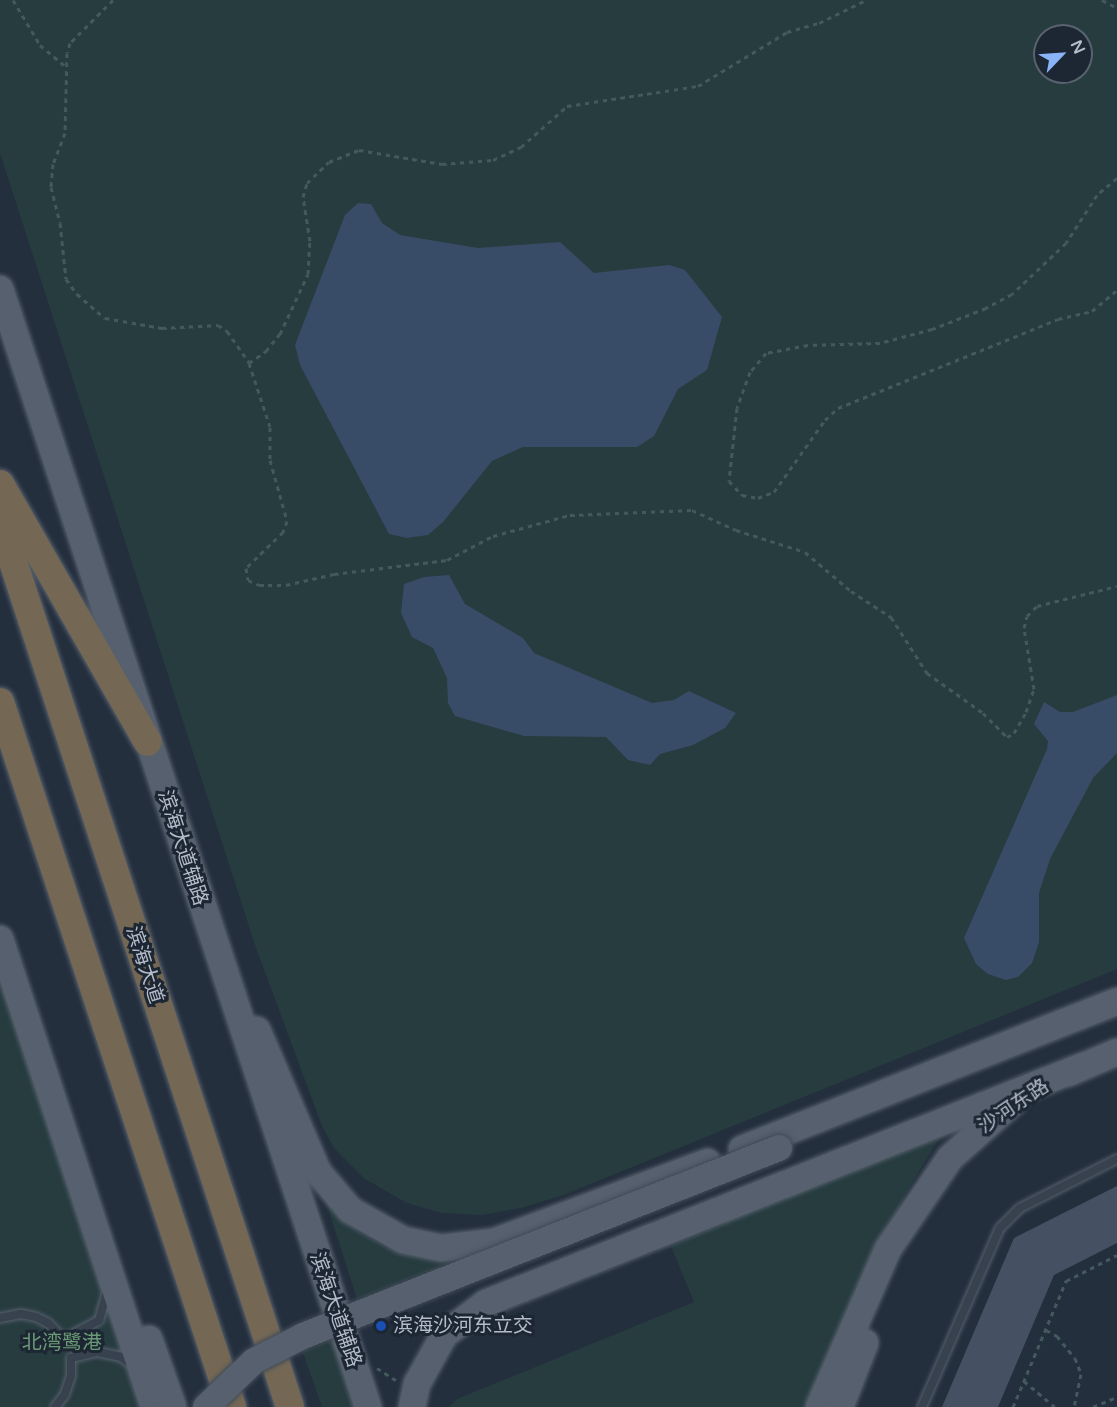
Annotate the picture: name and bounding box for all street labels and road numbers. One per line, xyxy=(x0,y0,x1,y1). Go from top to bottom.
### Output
street label: 滨海大道辅路 xyxy=(152,787,212,909)
street label: 滨海大道 xyxy=(120,923,168,1007)
street label: 沙河东路 xyxy=(974,1075,1054,1139)
street label: 滨海大道辅路 xyxy=(304,1249,366,1371)

